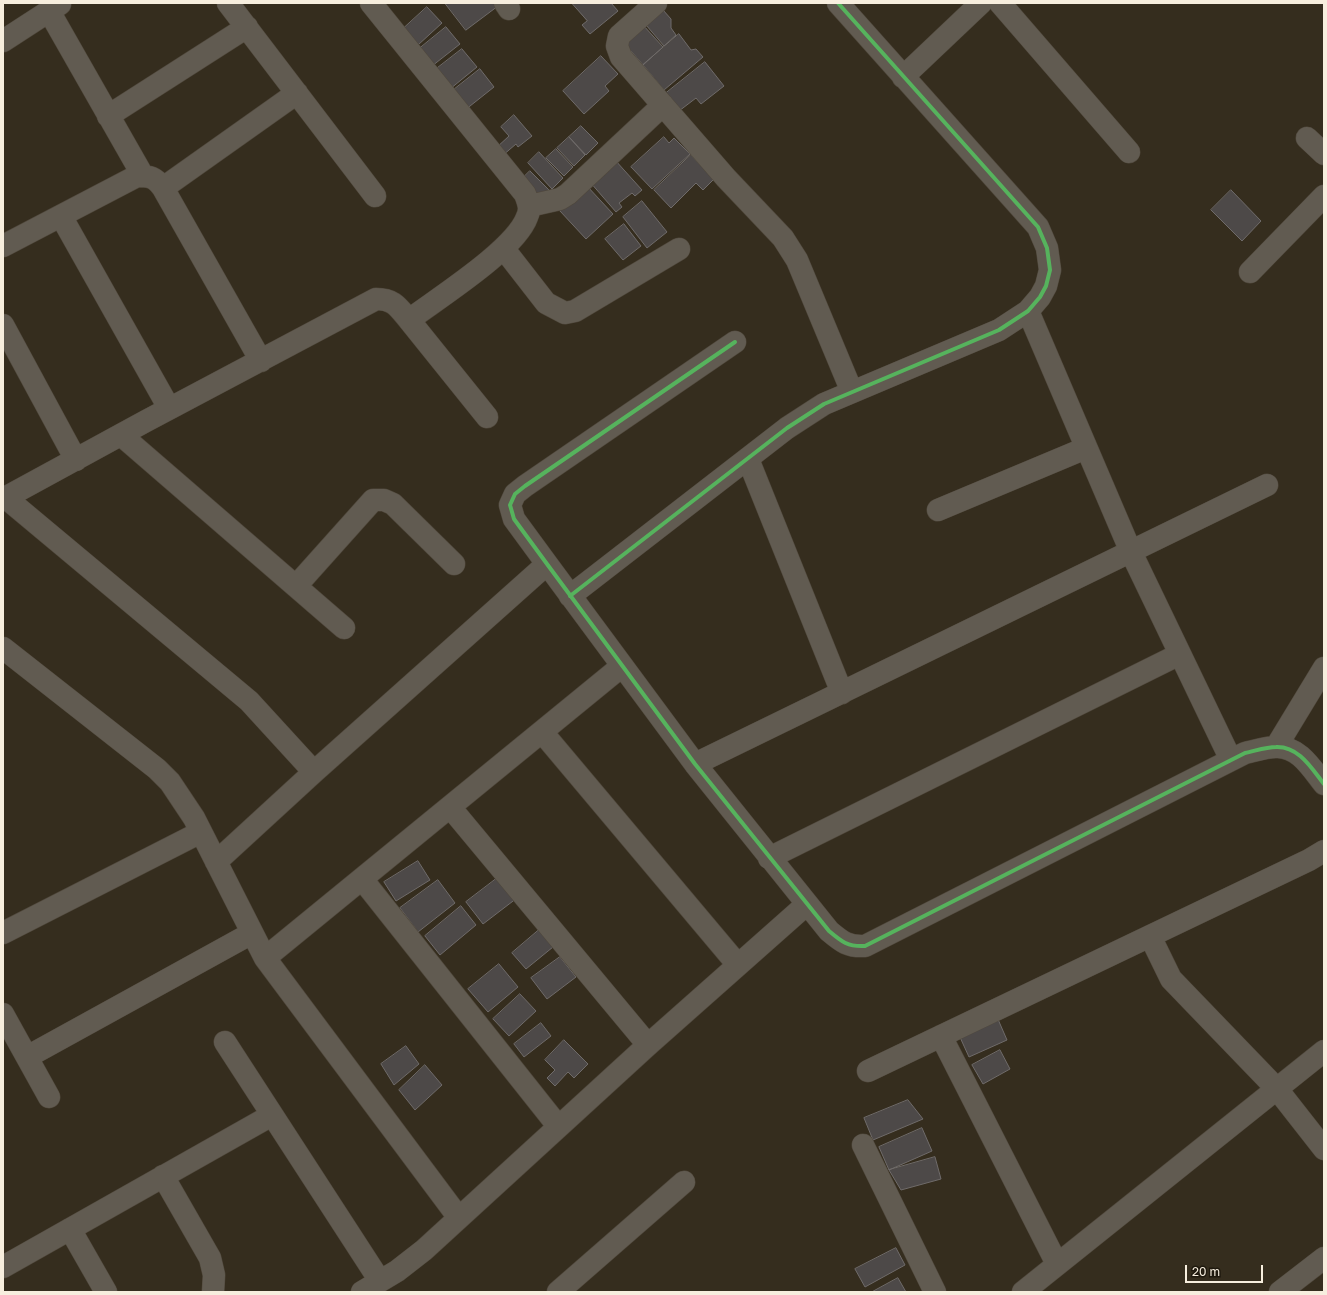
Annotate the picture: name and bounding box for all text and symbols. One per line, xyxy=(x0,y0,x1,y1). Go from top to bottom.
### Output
scale bar xyxy=(1187,1257,1265,1283)
text: 20 m xyxy=(1192,1264,1220,1279)

